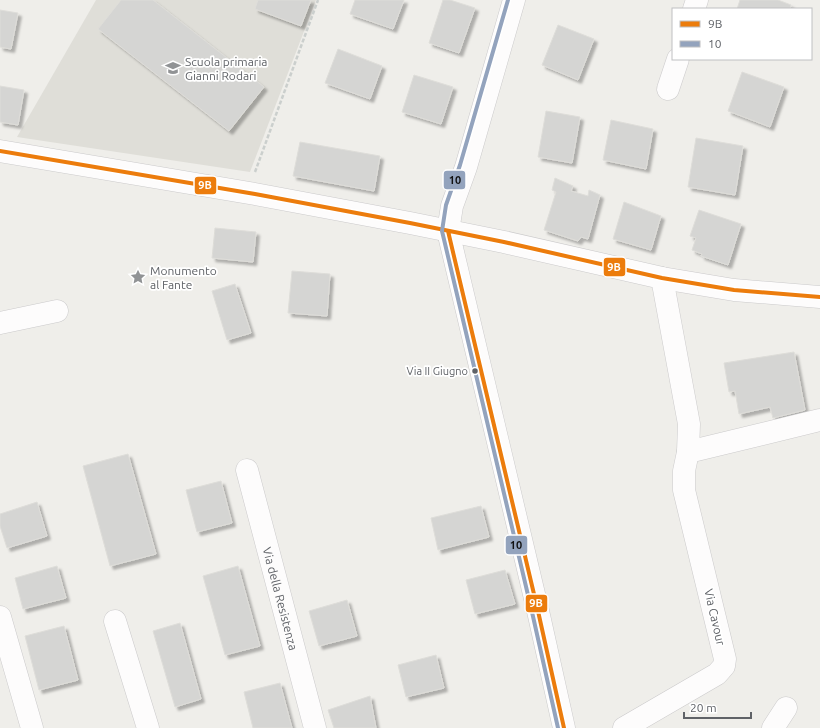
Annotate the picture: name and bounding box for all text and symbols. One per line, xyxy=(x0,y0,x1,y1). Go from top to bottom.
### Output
legend xyxy=(672,8,812,60)
text: 9B xyxy=(708,17,722,30)
text: 10 xyxy=(708,37,722,50)
place label: Scuola primaria Gianni Rodari xyxy=(185,55,267,82)
school or university icon: Scuola primaria Gianni Rodari xyxy=(164,59,182,77)
line badge: 10 xyxy=(443,170,466,190)
text: 10 xyxy=(449,174,461,186)
line badge: 9B xyxy=(194,176,217,195)
text: 9B xyxy=(198,179,212,191)
line badge: 9B xyxy=(603,257,626,277)
text: 9B xyxy=(607,261,621,273)
place label: Monumento al Fante xyxy=(150,264,217,291)
place icon: Monumento al Fante xyxy=(129,268,147,286)
place label: Via II Giugno xyxy=(406,365,468,377)
marker: Via II Giugno xyxy=(470,366,480,376)
line badge: 10 xyxy=(505,535,528,555)
text: 10 xyxy=(510,539,522,551)
street label: Via della Resistenza xyxy=(261,546,301,652)
street label: Via Cavour xyxy=(702,587,728,647)
line badge: 9B xyxy=(525,594,548,613)
text: 9B xyxy=(529,597,543,609)
scale bar xyxy=(684,694,751,720)
text: 20 m xyxy=(690,701,717,714)

